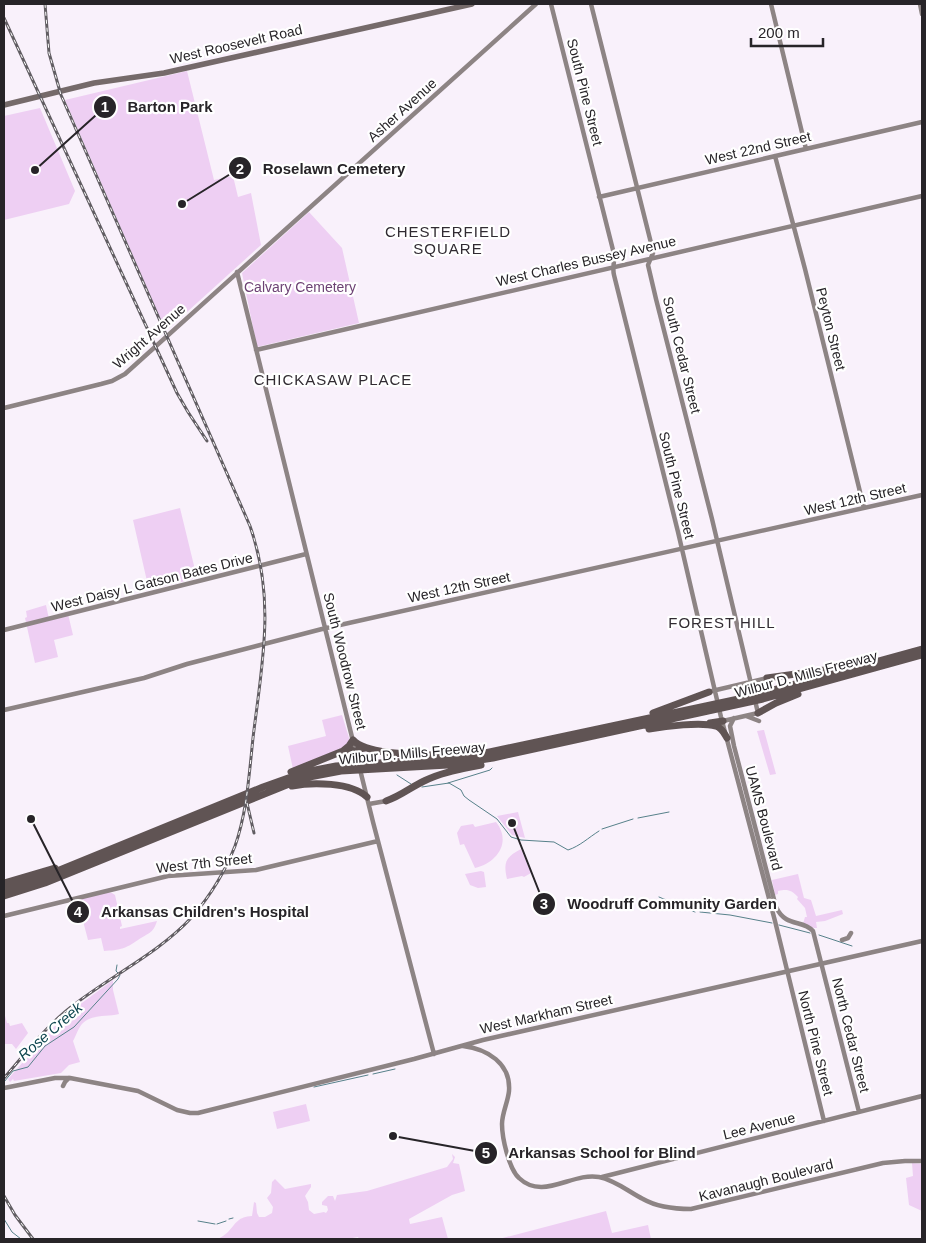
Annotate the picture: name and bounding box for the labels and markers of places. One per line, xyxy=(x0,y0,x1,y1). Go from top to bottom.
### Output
callout: Barton Park xyxy=(93,92,223,122)
callout: Roselawn Cemetery xyxy=(228,153,415,183)
callout: Woodruff Community Garden xyxy=(532,889,786,919)
callout: Arkansas Children's Hospital xyxy=(66,897,318,927)
callout: Arkansas School for Blind xyxy=(474,1138,706,1168)

